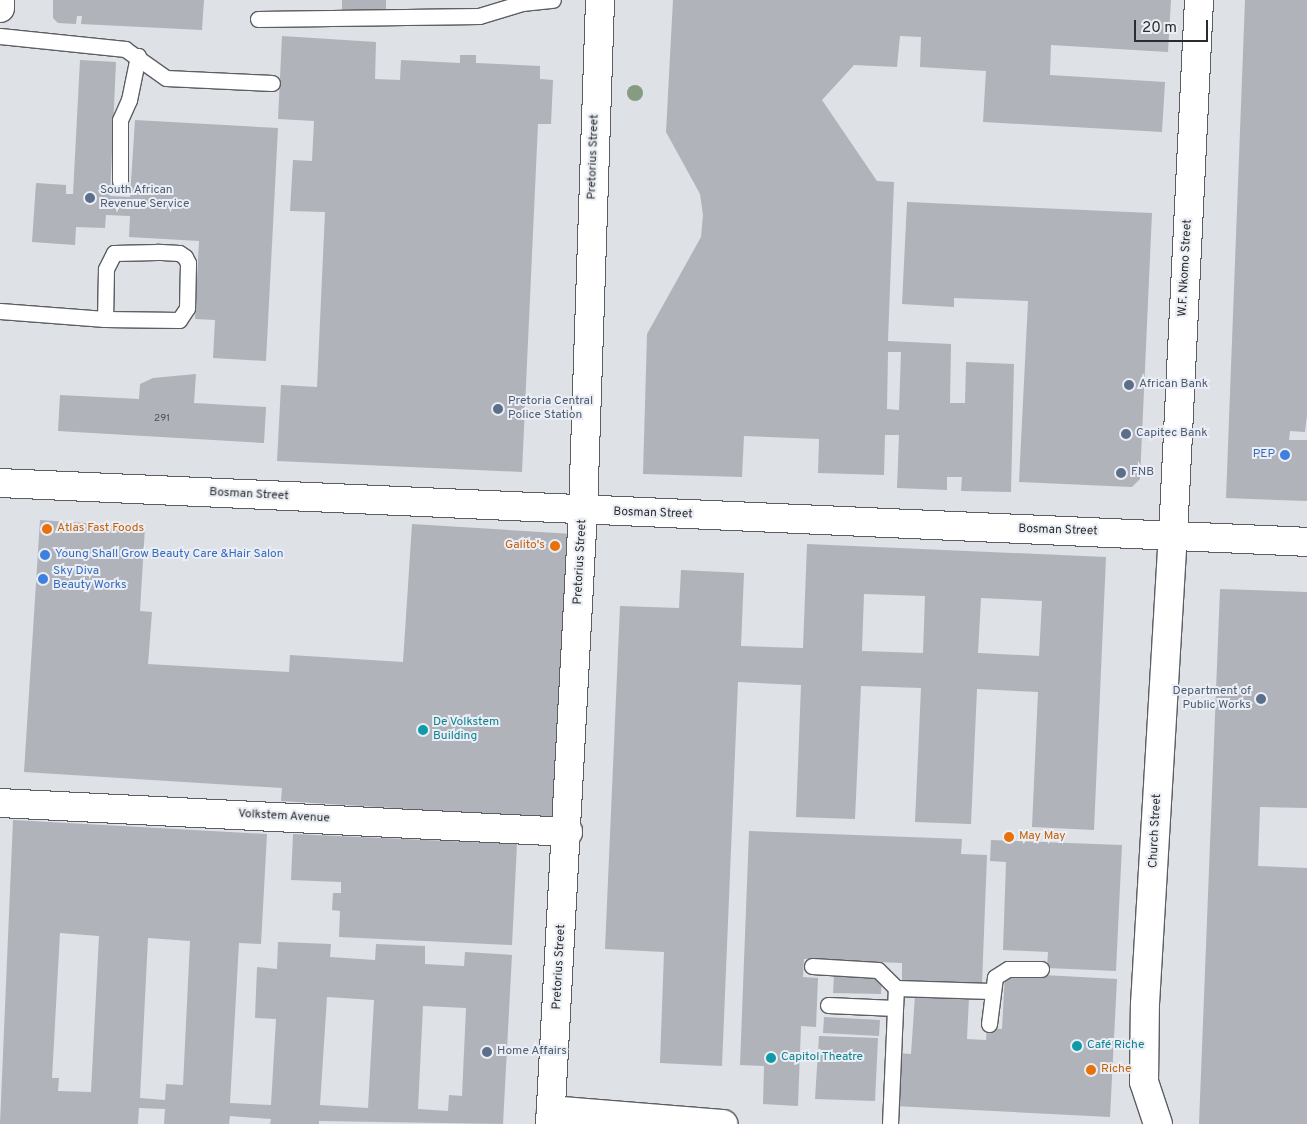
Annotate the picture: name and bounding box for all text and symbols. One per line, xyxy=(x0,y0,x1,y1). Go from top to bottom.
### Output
scale bar xyxy=(1137,10,1211,42)
text: 20 m xyxy=(1142,19,1177,38)
street label: Pretorius Street xyxy=(585,114,603,200)
place label: South African Revenue Service xyxy=(100,184,189,212)
marker: South African Revenue Service xyxy=(84,192,96,204)
street label: W.F. Nkomo Street xyxy=(1176,219,1196,317)
place label: African Bank xyxy=(1139,378,1208,392)
marker: African Bank xyxy=(1123,379,1135,391)
place label: Pretoria Central Police Station xyxy=(508,395,593,423)
marker: Pretoria Central Police Station xyxy=(492,403,504,415)
house number: 291 xyxy=(154,413,170,425)
place label: Capitec Bank xyxy=(1136,427,1208,441)
marker: Capitec Bank xyxy=(1120,428,1132,440)
place label: PEP xyxy=(1253,448,1275,462)
marker: PEP xyxy=(1279,449,1291,461)
place label: FNB xyxy=(1131,466,1154,480)
marker: FNB xyxy=(1115,467,1127,479)
street label: Bosman Street xyxy=(209,486,289,504)
street label: Bosman Street xyxy=(613,505,693,523)
street label: Pretorius Street xyxy=(572,519,590,605)
place label: Atlas Fast Foods xyxy=(57,522,144,536)
street label: Bosman Street xyxy=(1018,522,1098,540)
marker: Atlas Fast Foods xyxy=(41,523,53,535)
place label: Galito's xyxy=(505,539,545,553)
marker: Galito's xyxy=(549,540,561,552)
place label: Young Shall Grow Beauty Care &Hair Salon xyxy=(55,548,283,562)
marker: Young Shall Grow Beauty Care &Hair Salon xyxy=(39,549,51,561)
place label: Sky Diva Beauty Works xyxy=(53,565,127,593)
marker: Sky Diva Beauty Works xyxy=(37,573,49,585)
place label: Department of Public Works xyxy=(1173,685,1251,713)
marker: Department of Public Works xyxy=(1255,693,1267,705)
place label: De Volkstem Building xyxy=(433,716,500,744)
marker: De Volkstem Building xyxy=(417,724,429,736)
street label: Church Street xyxy=(1147,794,1165,868)
street label: Volkstem Avenue xyxy=(238,807,330,827)
place label: May May xyxy=(1019,830,1066,844)
marker: May May xyxy=(1003,831,1015,843)
street label: Pretorius Street xyxy=(551,924,569,1010)
place label: Café Riche xyxy=(1087,1039,1144,1053)
marker: Café Riche xyxy=(1071,1040,1083,1052)
place label: Home Affairs xyxy=(497,1045,567,1059)
marker: Home Affairs xyxy=(481,1046,493,1058)
place label: Capitol Theatre xyxy=(781,1051,863,1065)
marker: Capitol Theatre xyxy=(765,1052,777,1064)
place label: Riche xyxy=(1101,1063,1131,1077)
marker: Riche xyxy=(1085,1064,1097,1076)

